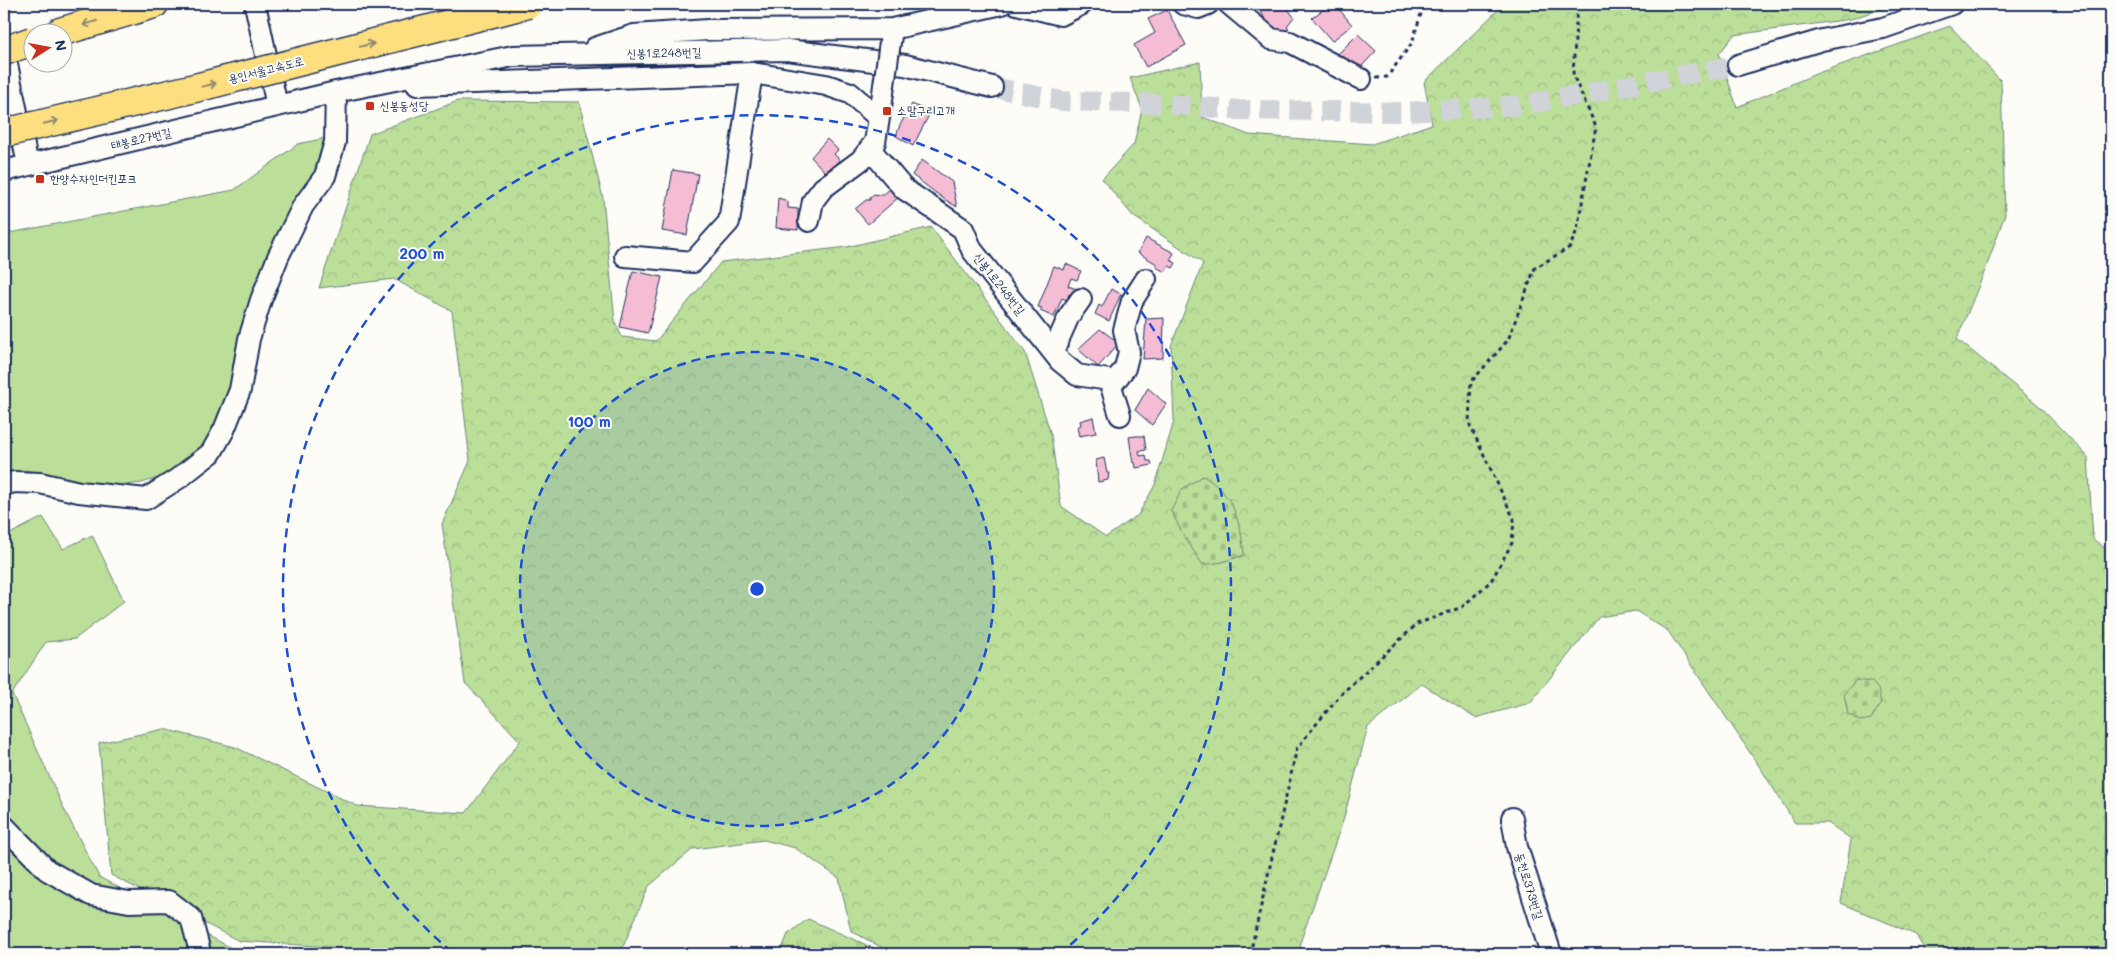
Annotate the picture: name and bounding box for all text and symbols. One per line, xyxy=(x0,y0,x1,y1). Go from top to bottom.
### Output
one-way arrow xyxy=(83,18,99,28)
north arrow xyxy=(22,22,72,72)
text: N xyxy=(51,38,72,52)
one-way arrow xyxy=(358,40,374,49)
street label: 신봉1로248번길 xyxy=(627,43,702,61)
street label: 용인서울고속도로 xyxy=(226,52,305,86)
one-way arrow xyxy=(201,79,217,89)
place label: 신봉동성당 xyxy=(380,97,429,113)
marker: 신봉동성당 xyxy=(364,100,376,112)
place label: 소말구리고개 xyxy=(897,102,955,118)
marker: 소말구리고개 xyxy=(881,105,893,117)
one-way arrow xyxy=(43,117,59,126)
street label: 태봉로27번길 xyxy=(109,123,173,153)
place label: 한양수자인더킨포크 xyxy=(50,170,137,186)
marker: 한양수자인더킨포크 xyxy=(34,173,46,185)
text: 200 m xyxy=(400,243,445,263)
street label: 신봉1로248번길 xyxy=(971,249,1029,318)
text: 100 m xyxy=(567,411,611,431)
centre of rings xyxy=(748,580,766,598)
street label: 동천로373번길 xyxy=(1512,850,1548,921)

